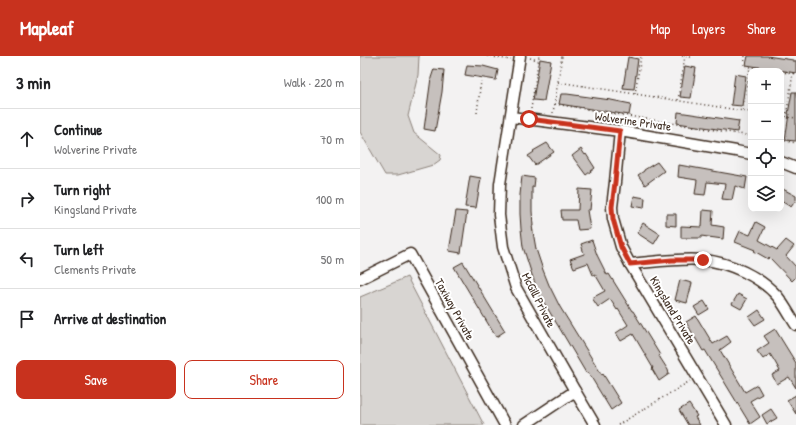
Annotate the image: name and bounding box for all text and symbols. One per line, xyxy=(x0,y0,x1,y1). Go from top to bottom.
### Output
text: Mapleaf xyxy=(20,15,74,41)
text: Map xyxy=(650,19,670,38)
text: Layers xyxy=(692,19,725,38)
text: Share xyxy=(747,19,776,38)
map controls xyxy=(748,68,784,212)
button: + xyxy=(748,68,784,104)
text: 3 min xyxy=(16,71,51,94)
text: Walk · 220 m xyxy=(284,73,344,91)
button: − xyxy=(748,104,784,140)
street label: Wolverine Private xyxy=(594,107,672,135)
route start xyxy=(520,110,538,128)
text: Continue xyxy=(54,119,102,140)
icon: ahead xyxy=(16,128,38,150)
text: 70 m xyxy=(320,130,344,148)
text: Wolverine Private xyxy=(54,140,137,158)
button: locate xyxy=(748,140,784,176)
button: layers xyxy=(748,176,784,212)
text: Turn right xyxy=(54,179,110,200)
icon: right xyxy=(16,188,38,210)
text: 100 m xyxy=(316,190,344,208)
text: Kingsland Private xyxy=(54,200,137,218)
text: Turn left xyxy=(54,239,104,260)
icon: left xyxy=(16,248,38,270)
text: 50 m xyxy=(321,250,344,268)
route end xyxy=(694,251,712,269)
text: Clements Private xyxy=(54,260,136,278)
street label: McGill Private xyxy=(518,270,560,331)
street label: Kingsland Private xyxy=(646,273,700,347)
street label: Taxiway Private xyxy=(431,275,479,343)
icon: arrive xyxy=(16,308,38,330)
text: Arrive at destination xyxy=(54,308,166,329)
button: Save xyxy=(16,360,176,399)
button: Share xyxy=(184,360,344,399)

